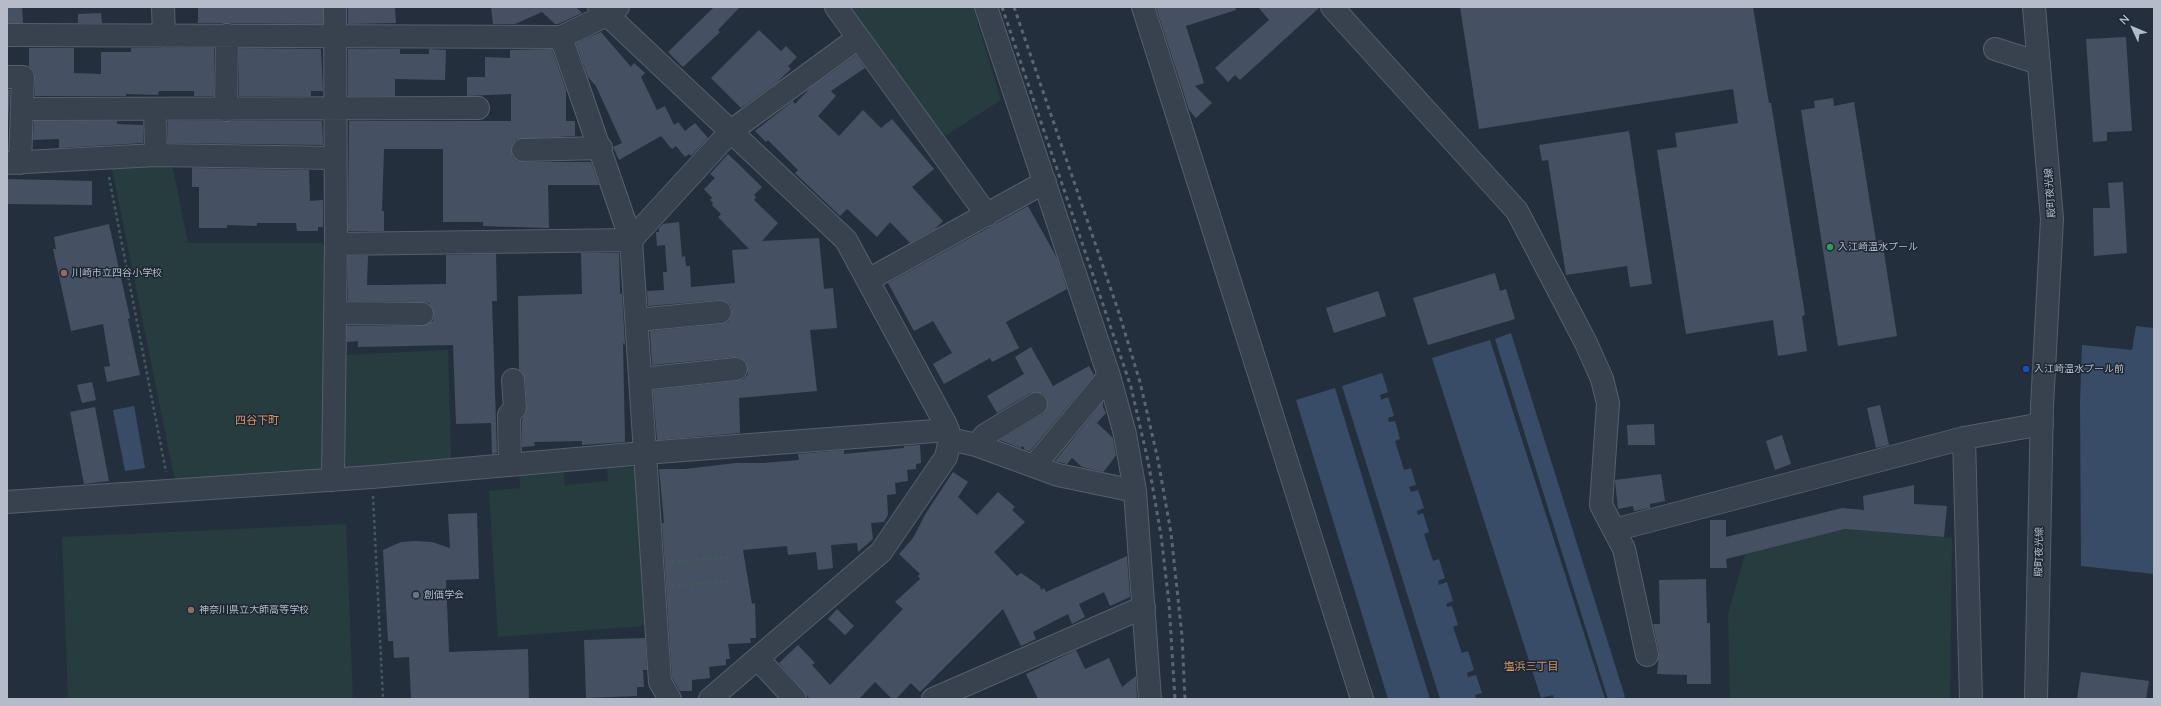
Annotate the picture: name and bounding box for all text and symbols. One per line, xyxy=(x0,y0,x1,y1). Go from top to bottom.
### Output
north arrow xyxy=(2113,8,2153,48)
text: N xyxy=(2116,12,2132,27)
street label: 殿町夜光線 xyxy=(2042,168,2058,218)
place label: 入江崎温水プール xyxy=(1838,241,1918,253)
marker: 入江崎温水プール xyxy=(1825,242,1835,252)
place label: 川崎市立四谷小学校 xyxy=(72,267,162,279)
marker: 川崎市立四谷小学校 xyxy=(59,268,69,278)
place label: 入江崎温水プール前 xyxy=(2034,363,2124,375)
marker: 入江崎温水プール前 xyxy=(2021,364,2031,374)
district label: 四谷下町 xyxy=(235,413,279,427)
street label: 殿町夜光線 xyxy=(2033,527,2045,577)
place label: 創価学会 xyxy=(424,589,464,601)
marker: 創価学会 xyxy=(411,590,421,600)
place label: 神奈川県立大師高等学校 xyxy=(199,604,309,616)
marker: 神奈川県立大師高等学校 xyxy=(186,605,196,615)
district label: 塩浜三丁目 xyxy=(1504,659,1558,673)

